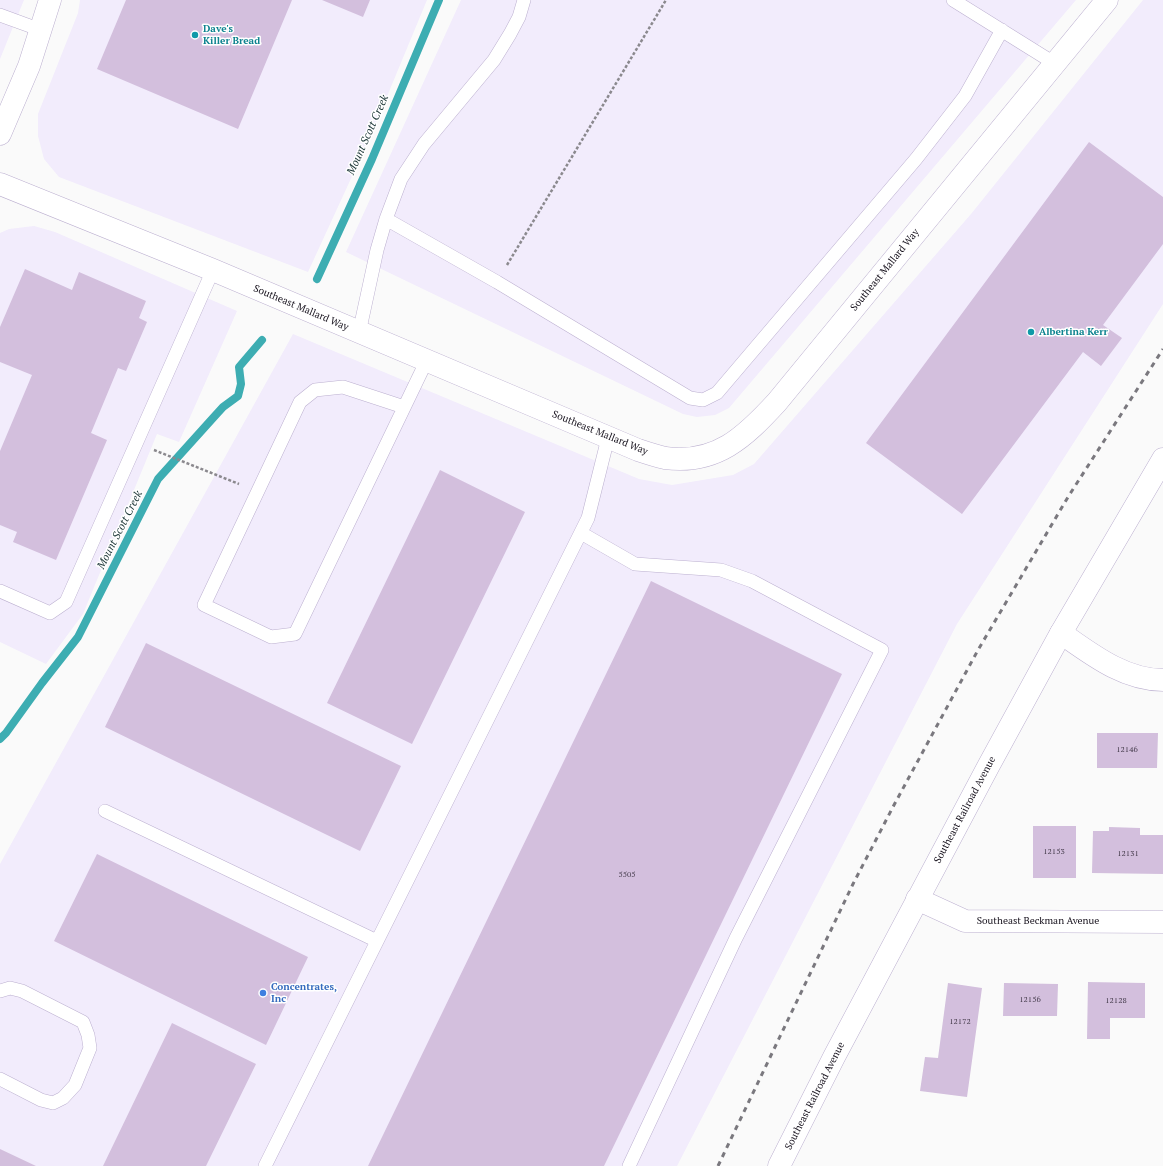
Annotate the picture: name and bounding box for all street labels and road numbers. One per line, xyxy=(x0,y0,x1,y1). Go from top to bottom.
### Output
street label: Southeast Mallard Way xyxy=(848,227,922,313)
street label: Southeast Mallard Way xyxy=(252,283,350,333)
street label: Southeast Mallard Way xyxy=(550,408,650,458)
street label: Southeast Railroad Avenue xyxy=(932,754,998,866)
street label: Southeast Beckman Avenue xyxy=(977,915,1099,927)
street label: Southeast Railroad Avenue xyxy=(783,1040,847,1152)

